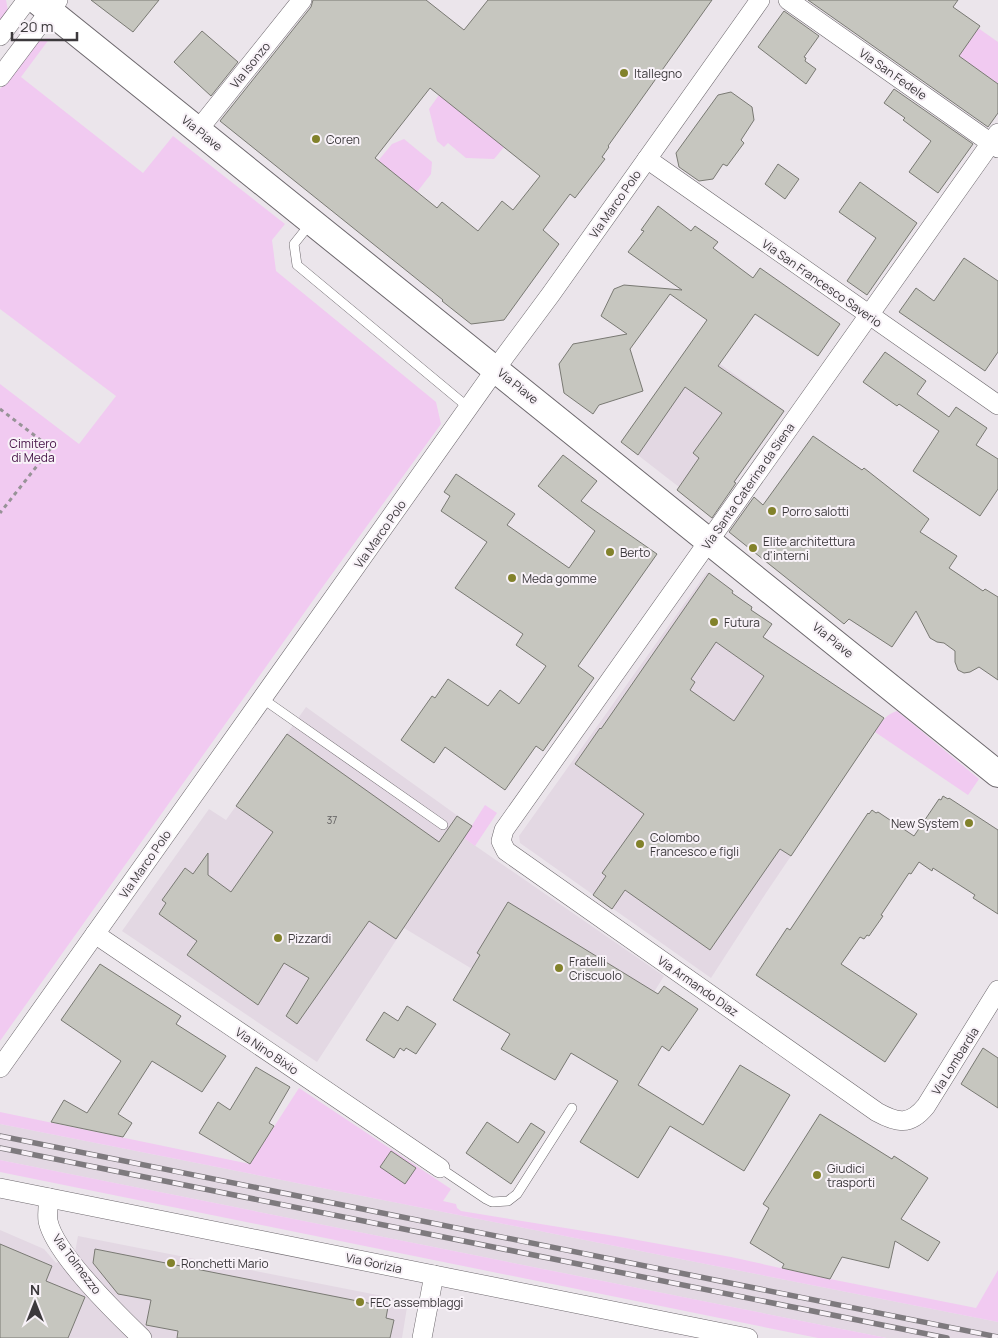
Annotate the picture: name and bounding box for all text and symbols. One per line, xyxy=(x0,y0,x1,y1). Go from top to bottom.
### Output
scale bar xyxy=(12,10,78,42)
text: 20 m xyxy=(20,16,53,37)
street label: Via Isonzo xyxy=(226,38,274,92)
street label: Via San Fedele xyxy=(856,44,930,104)
place label: Itallegno xyxy=(634,65,682,82)
marker: Itallegno xyxy=(618,67,630,79)
street label: Via Piave xyxy=(178,111,226,155)
place label: Coren xyxy=(326,131,360,148)
marker: Coren xyxy=(310,133,322,145)
street label: Via Marco Polo xyxy=(585,166,645,242)
street label: Via San Francesco Saverio xyxy=(759,235,885,331)
street label: Via Piave xyxy=(494,364,542,408)
street label: Via Santa Caterina da Siena xyxy=(698,419,798,553)
park label: Cimitero di Meda xyxy=(9,435,57,466)
street label: Via Marco Polo xyxy=(350,496,410,572)
place label: Porro salotti xyxy=(782,503,849,520)
marker: Porro salotti xyxy=(766,505,778,517)
place label: Elite architettura d'interni xyxy=(763,533,855,564)
marker: Elite architettura d'interni xyxy=(747,542,759,554)
place label: Berto xyxy=(620,544,650,561)
marker: Berto xyxy=(604,546,616,558)
place label: Meda gomme xyxy=(522,570,597,587)
marker: Meda gomme xyxy=(506,572,518,584)
place label: Futura xyxy=(724,614,760,631)
marker: Futura xyxy=(708,616,720,628)
street label: Via Piave xyxy=(809,618,857,662)
house number: 37 xyxy=(327,813,337,827)
place label: New System xyxy=(891,815,959,832)
marker: New System xyxy=(963,817,975,829)
street label: Via Marco Polo xyxy=(115,826,175,902)
place label: Colombo Francesco e figli xyxy=(650,829,739,860)
marker: Colombo Francesco e figli xyxy=(634,838,646,850)
place label: Pizzardi xyxy=(288,930,331,947)
marker: Pizzardi xyxy=(272,932,284,944)
street label: Via Armando Diaz xyxy=(654,952,742,1020)
place label: Fratelli Criscuolo xyxy=(569,953,622,984)
marker: Fratelli Criscuolo xyxy=(553,962,565,974)
street label: Via Nino Bixio xyxy=(232,1024,302,1078)
street label: Via Lombardia xyxy=(927,1024,983,1098)
place label: Giudici trasporti xyxy=(827,1160,875,1191)
marker: Giudici trasporti xyxy=(811,1169,823,1181)
street label: Via Tolmezzo xyxy=(49,1230,105,1298)
street label: Via Gorizia xyxy=(344,1249,404,1277)
place label: Ronchetti Mario xyxy=(181,1255,269,1272)
marker: Ronchetti Mario xyxy=(165,1257,177,1269)
north arrow xyxy=(10,1278,60,1328)
text: N xyxy=(30,1280,40,1299)
place label: FEC assemblaggi xyxy=(370,1294,463,1311)
marker: FEC assemblaggi xyxy=(354,1296,366,1308)

